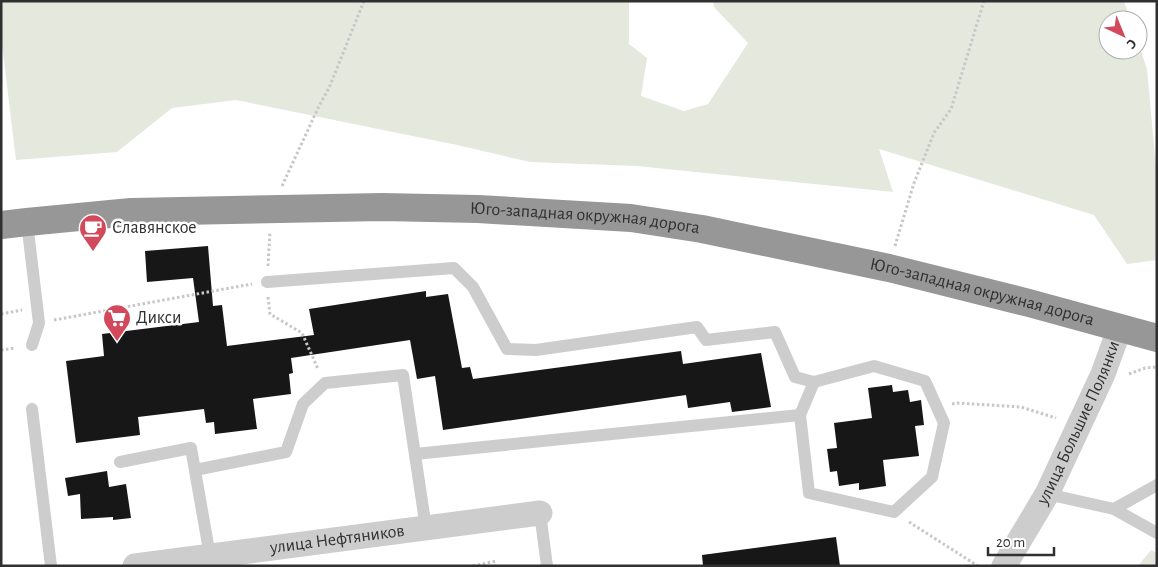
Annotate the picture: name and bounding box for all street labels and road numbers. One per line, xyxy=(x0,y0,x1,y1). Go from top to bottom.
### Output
street label: Юго-западная окружная дорога xyxy=(470,200,701,238)
street label: Юго-западная окружная дорога xyxy=(868,255,1096,329)
street label: улица Большие Полянки xyxy=(1033,338,1123,509)
street label: улица Нефтяников xyxy=(268,522,406,557)

